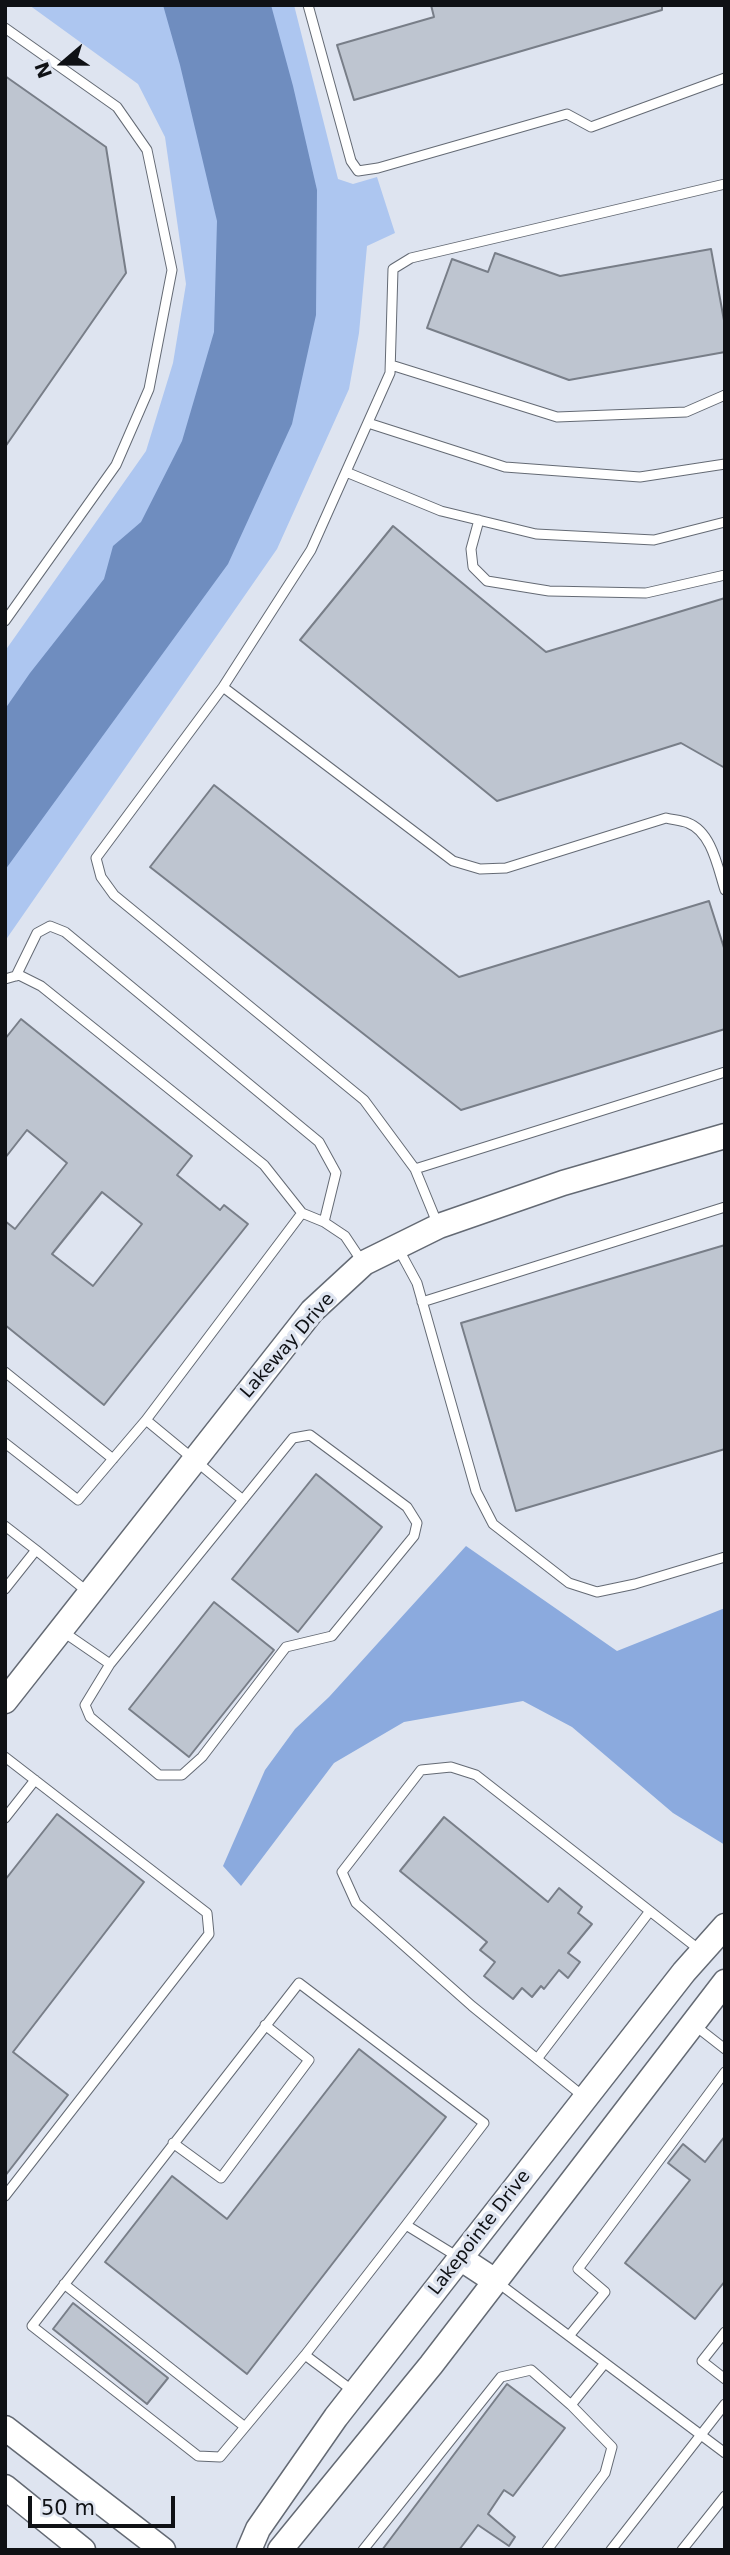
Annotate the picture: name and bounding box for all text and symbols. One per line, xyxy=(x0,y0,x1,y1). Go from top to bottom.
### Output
north arrow xyxy=(28,28,98,98)
text: N xyxy=(30,59,56,81)
street label: Lakeway Drive xyxy=(237,1289,339,1403)
street label: Lakepointe Drive xyxy=(425,2166,535,2300)
scale bar xyxy=(32,2482,178,2526)
text: 50 m xyxy=(41,2496,95,2520)

